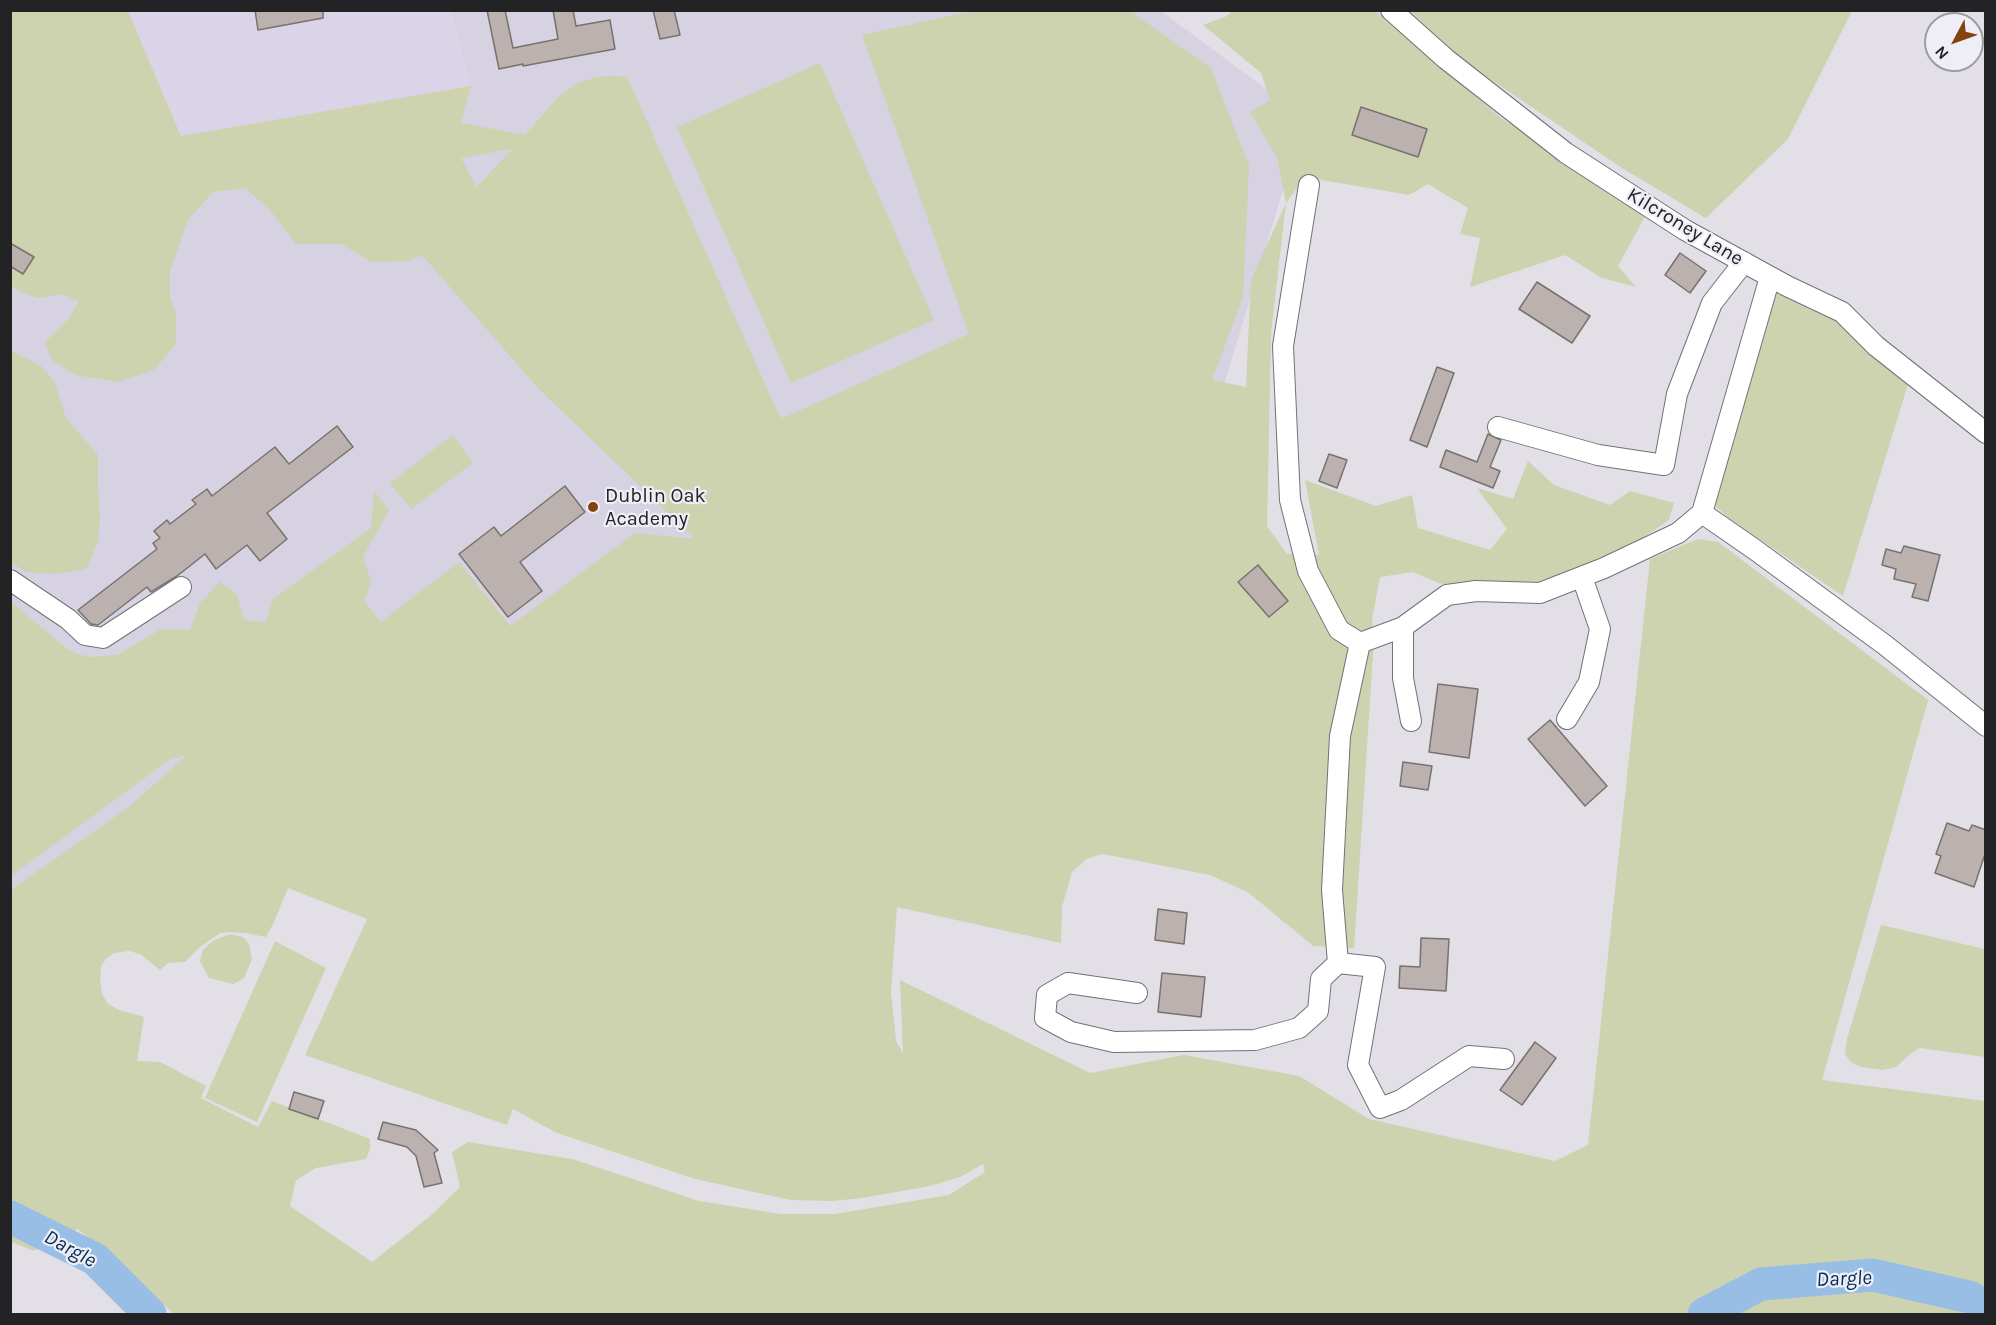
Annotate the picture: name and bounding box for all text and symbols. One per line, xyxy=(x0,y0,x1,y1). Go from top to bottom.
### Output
north arrow xyxy=(1924,12,1984,72)
text: N xyxy=(1931,42,1952,63)
street label: Kilcroney Lane xyxy=(1623,183,1747,271)
place label: Dublin Oak Academy xyxy=(605,484,706,531)
marker: Dublin Oak Academy xyxy=(586,500,600,514)
water label: Dargle xyxy=(40,1225,100,1273)
water label: Dargle xyxy=(1816,1265,1872,1293)

